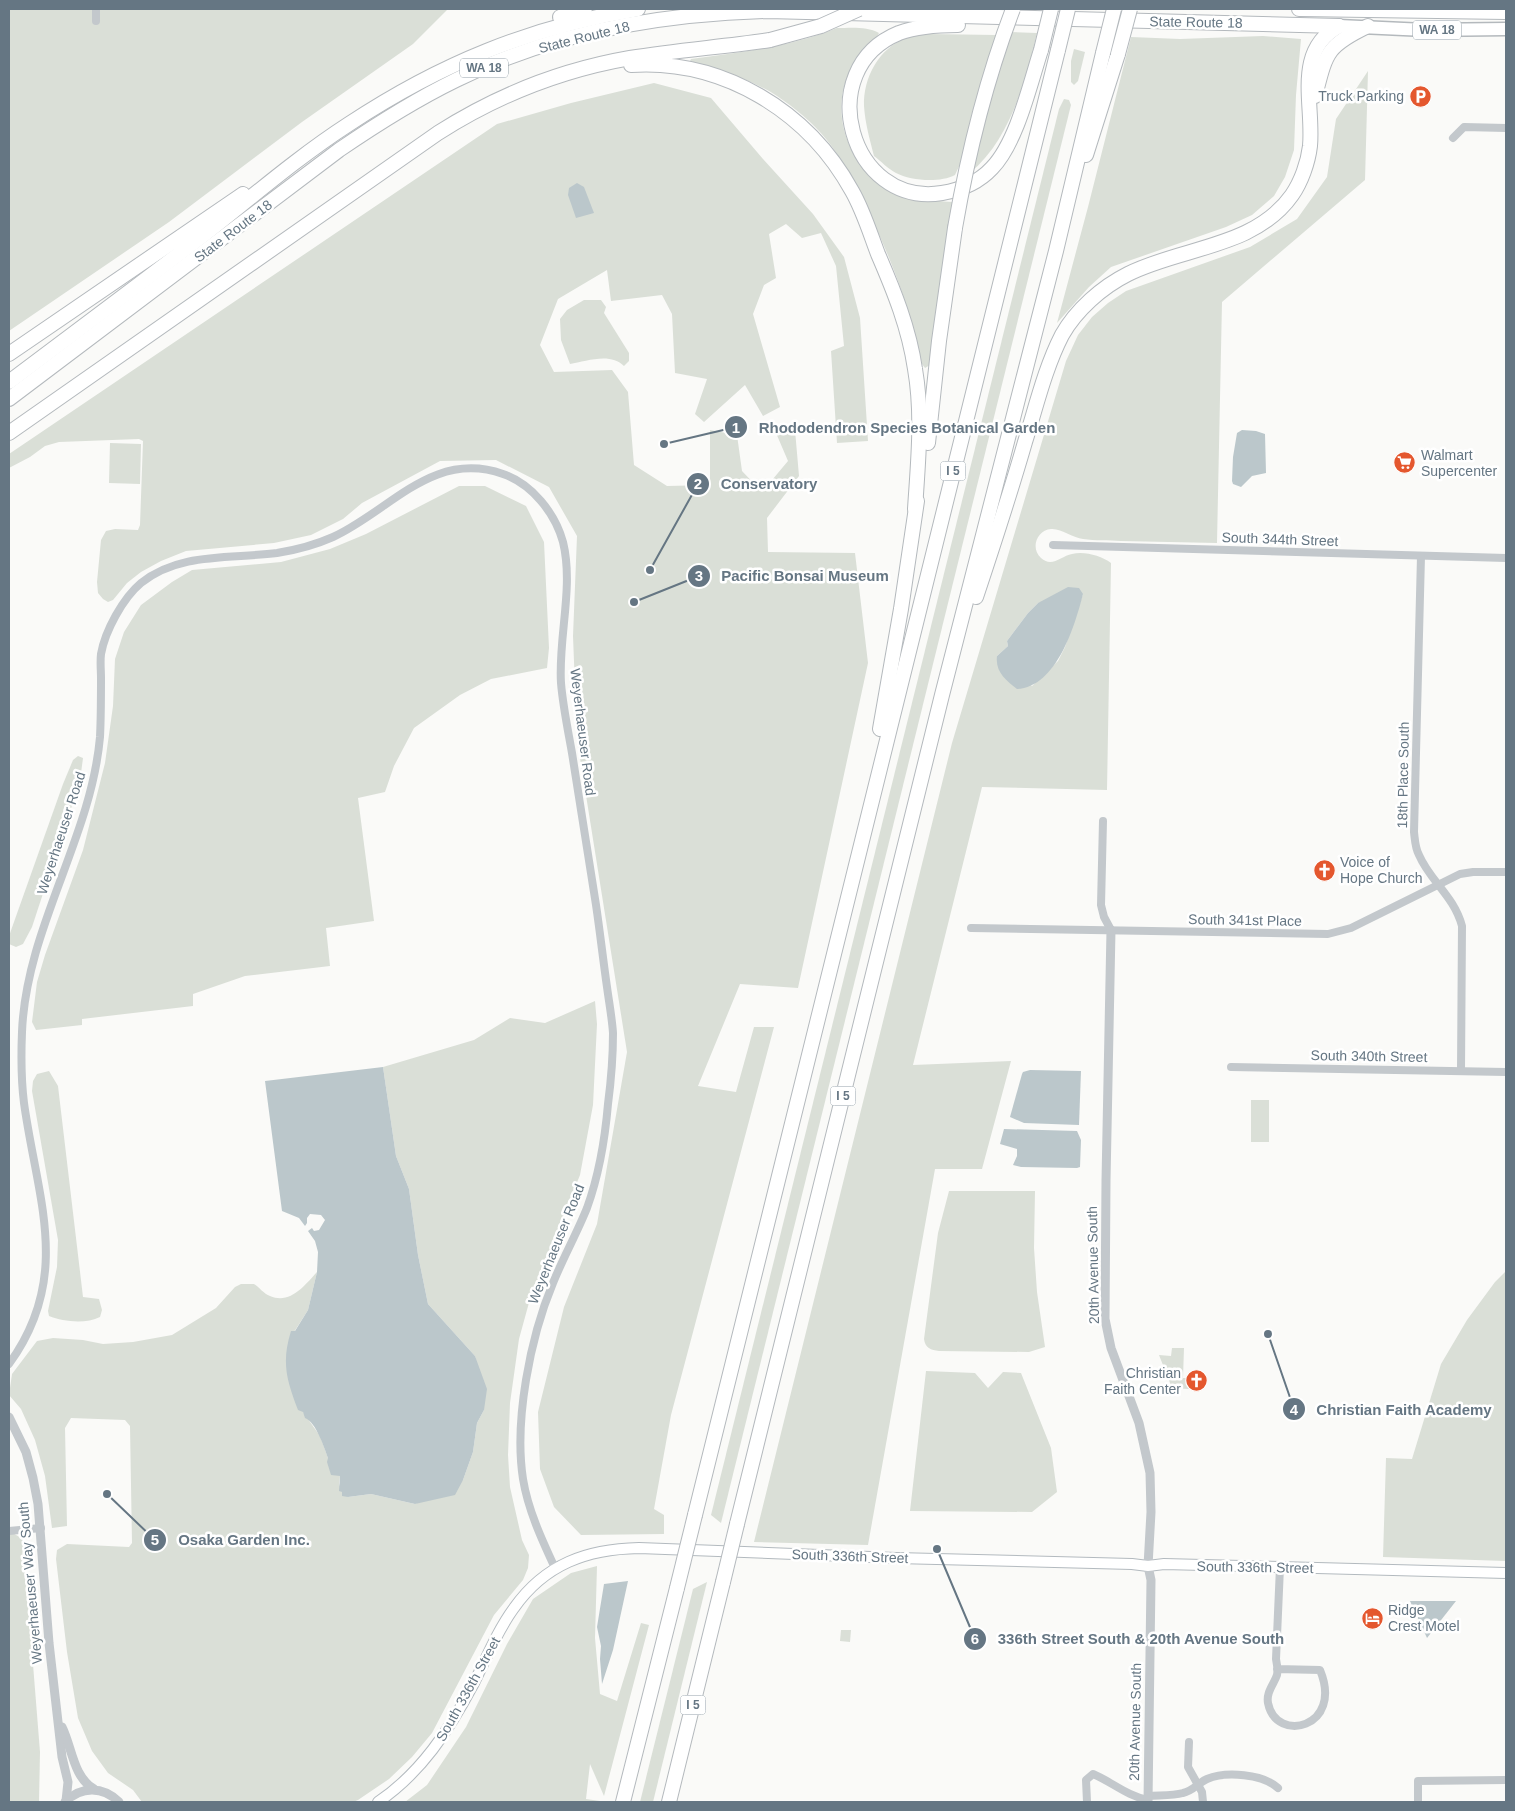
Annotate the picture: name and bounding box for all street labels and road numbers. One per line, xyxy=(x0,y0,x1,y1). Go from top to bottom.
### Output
street label: State Route 18 xyxy=(1149,13,1243,31)
street label: State Route 18 xyxy=(537,18,631,56)
road number: WA 18 xyxy=(1413,20,1461,40)
road number: WA 18 xyxy=(460,58,508,78)
street label: State Route 18 xyxy=(191,196,275,265)
road number: I 5 xyxy=(940,462,966,481)
street label: South 344th Street xyxy=(1221,529,1339,549)
street label: Weyerhaeuser Road xyxy=(567,667,599,797)
street label: 18th Place South xyxy=(1394,722,1412,828)
street label: Weyerhaeuser Road xyxy=(34,770,88,896)
street label: South 341st Place xyxy=(1188,911,1302,929)
street label: South 340th Street xyxy=(1310,1047,1428,1065)
road number: I 5 xyxy=(830,1086,856,1106)
street label: Weyerhaeuser Road xyxy=(525,1182,587,1306)
street label: 20th Avenue South xyxy=(1084,1206,1102,1324)
street label: Weyerhaeuser Way South xyxy=(15,1501,45,1665)
street label: South 336th Street xyxy=(791,1546,909,1566)
street label: South 336th Street xyxy=(1196,1558,1314,1576)
street label: South 336th Street xyxy=(433,1634,503,1744)
street label: 20th Avenue South xyxy=(1126,1663,1144,1781)
road number: I 5 xyxy=(680,1696,706,1714)

